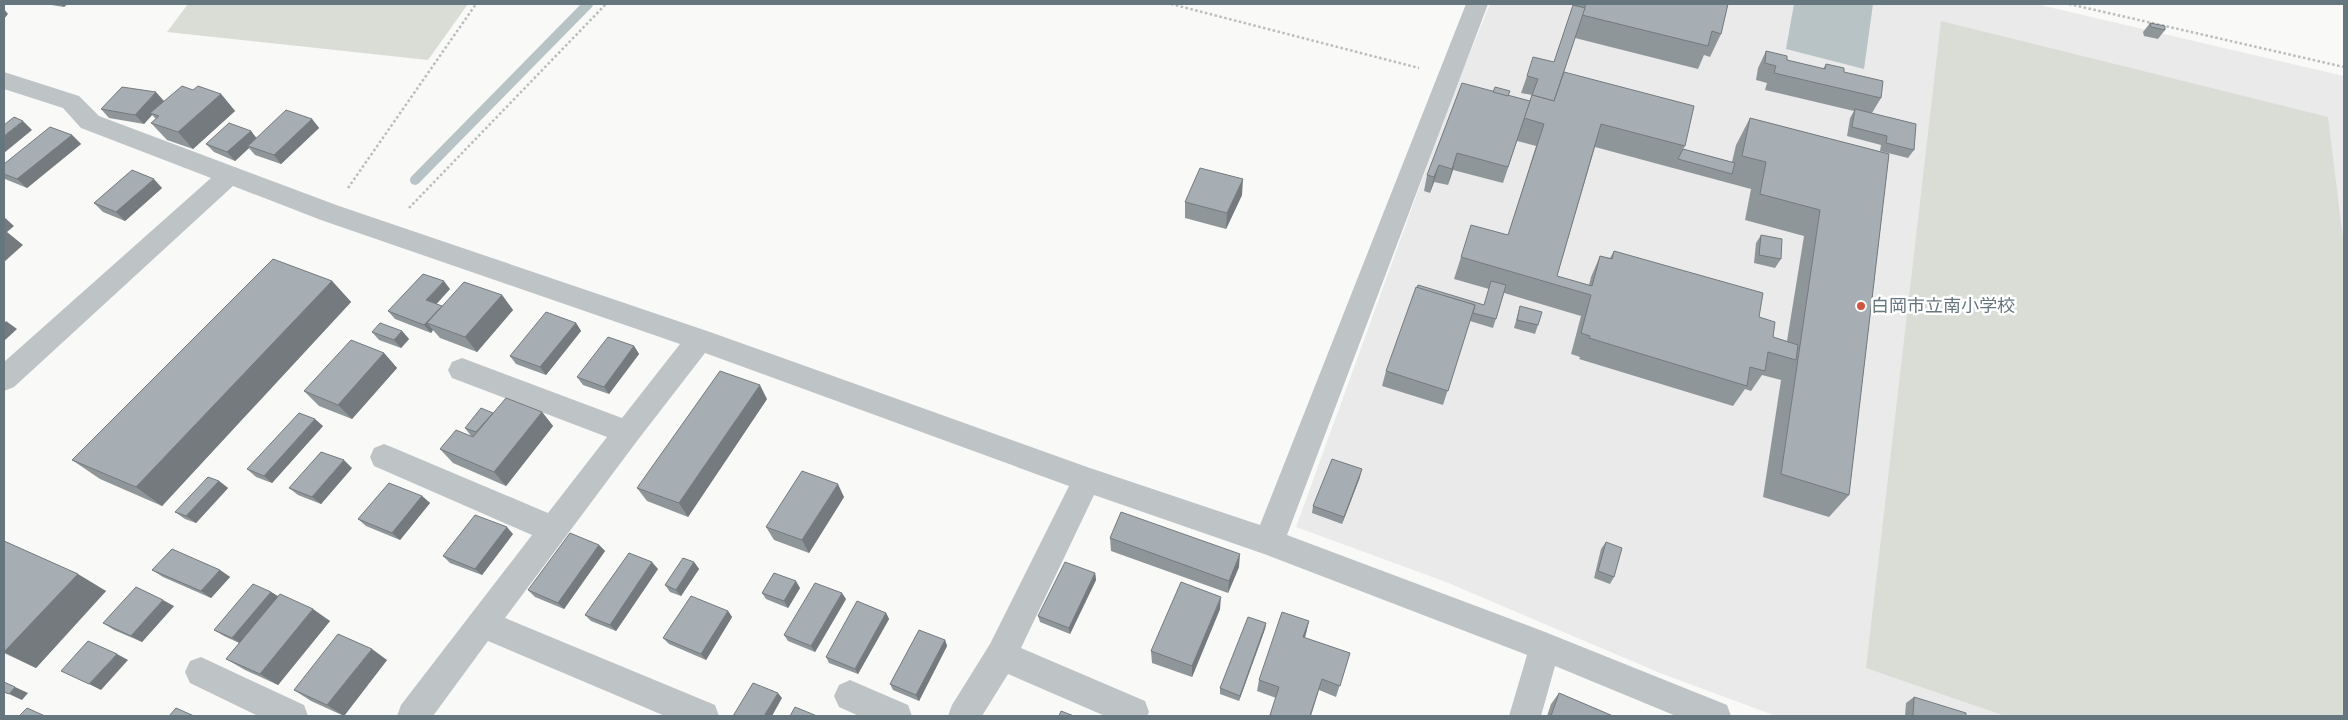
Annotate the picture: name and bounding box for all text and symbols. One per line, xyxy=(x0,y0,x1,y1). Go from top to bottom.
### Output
place label: 白岡市立南小学校 xyxy=(1871,295,2015,317)
marker: 白岡市立南小学校 xyxy=(1855,300,1867,312)

